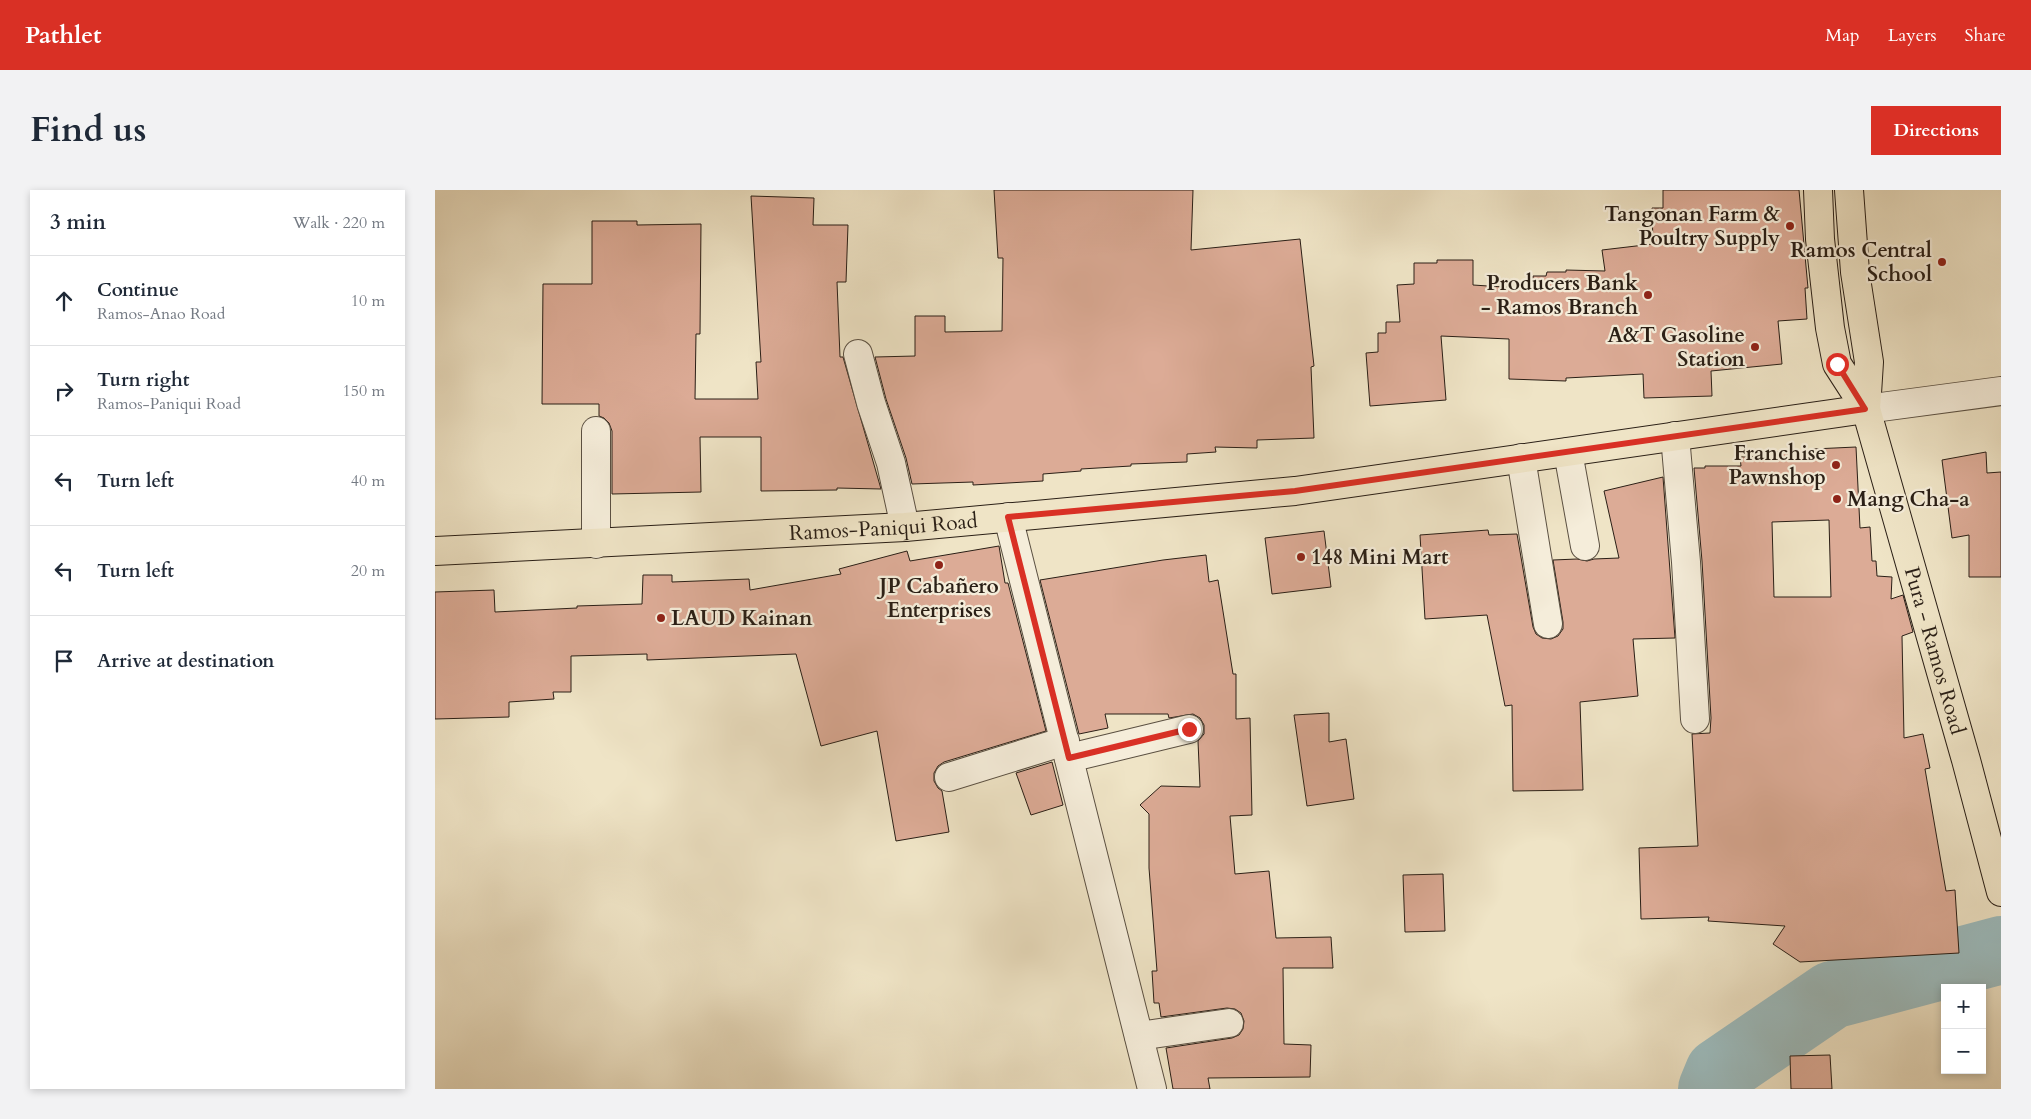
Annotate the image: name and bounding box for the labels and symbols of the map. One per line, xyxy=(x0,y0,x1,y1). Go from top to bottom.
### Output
place label: Tangonan Farm & Poultry Supply xyxy=(1604,200,1781,253)
marker: Tangonan Farm & Poultry Supply xyxy=(1784,220,1796,232)
place label: Ramos Central School xyxy=(1790,236,1932,289)
marker: Ramos Central School xyxy=(1936,256,1948,268)
place label: Producers Bank - Ramos Branch xyxy=(1481,269,1638,322)
marker: Producers Bank - Ramos Branch xyxy=(1642,289,1654,301)
place label: A&T Gasoline Station xyxy=(1608,321,1745,374)
marker: A&T Gasoline Station xyxy=(1749,341,1761,353)
route start xyxy=(1826,353,1849,376)
place label: Franchise Pawnshop xyxy=(1728,439,1826,492)
marker: Franchise Pawnshop xyxy=(1830,459,1842,471)
place label: Mang Cha-a xyxy=(1847,485,1970,514)
marker: Mang Cha-a xyxy=(1831,493,1843,505)
street label: Ramos-Paniqui Road xyxy=(788,506,979,548)
place label: 148 Mini Mart xyxy=(1311,543,1449,572)
marker: 148 Mini Mart xyxy=(1295,551,1307,563)
marker: JP Cabañero Enterprises xyxy=(933,559,945,571)
street label: Pura - Ramos Road xyxy=(1897,564,1972,738)
place label: JP Cabañero Enterprises xyxy=(876,572,999,625)
place label: LAUD Kainan xyxy=(671,604,813,633)
marker: LAUD Kainan xyxy=(655,612,667,624)
route end xyxy=(1178,718,1201,741)

